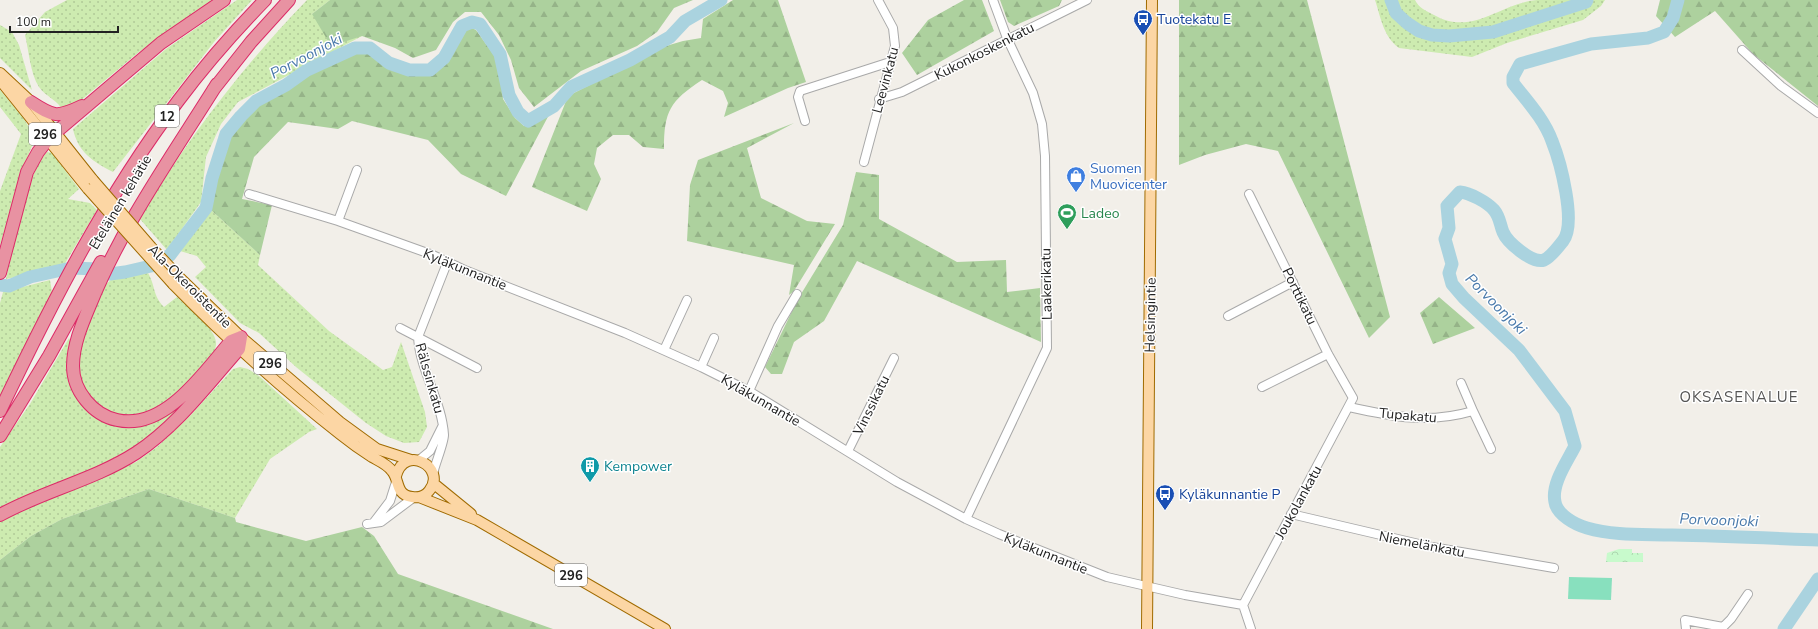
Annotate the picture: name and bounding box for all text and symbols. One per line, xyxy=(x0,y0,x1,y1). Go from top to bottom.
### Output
scale bar xyxy=(10,8,118,34)
bus stop icon: Tuotekatu E xyxy=(1132,8,1154,36)
place label: Tuotekatu E xyxy=(1157,10,1231,29)
text: 100 m xyxy=(16,14,51,30)
street label: Kukonkoskenkatu xyxy=(931,18,1037,85)
water label: Porvoonjoki xyxy=(266,28,346,83)
street label: Leevinkatu xyxy=(868,45,903,115)
road number: 12 xyxy=(155,105,179,127)
road number: 296 xyxy=(29,123,61,145)
street label: Eteläinen kehätie xyxy=(85,151,156,253)
place label: Suomen Muovicenter xyxy=(1090,159,1167,194)
shop icon: Suomen Muovicenter xyxy=(1065,165,1087,193)
sports icon: Ladeo xyxy=(1056,202,1078,230)
place label: Ladeo xyxy=(1081,204,1120,223)
street label: Ala-Okeroistentie xyxy=(144,240,236,332)
street label: Kyläkunnantie xyxy=(420,244,510,295)
street label: Laakerikatu xyxy=(1036,248,1057,320)
street label: Porttikatu xyxy=(1277,264,1322,328)
water label: Porvoonjoki xyxy=(1461,269,1531,339)
street label: Helsingintie xyxy=(1140,277,1161,353)
street label: Rälssinkatu xyxy=(410,341,449,416)
road number: 296 xyxy=(254,352,286,374)
street label: Kyläkunnantie xyxy=(718,370,804,431)
street label: Vinssikatu xyxy=(848,372,894,439)
district label: OKSASENALUE xyxy=(1680,387,1798,407)
street label: Tupakatu xyxy=(1378,404,1438,427)
building icon: Kempower xyxy=(579,455,601,483)
place label: Kempower xyxy=(604,457,672,476)
street label: Joukolankatu xyxy=(1270,462,1326,543)
bus stop icon: Kyläkunnantie P xyxy=(1154,483,1176,511)
place label: Kyläkunnantie P xyxy=(1179,485,1280,504)
water label: Porvoonjoki xyxy=(1679,509,1759,531)
street label: Niemelänkatu xyxy=(1377,527,1466,562)
street label: Kyläkunnantie xyxy=(1001,528,1091,579)
road number: 296 xyxy=(555,564,587,586)

